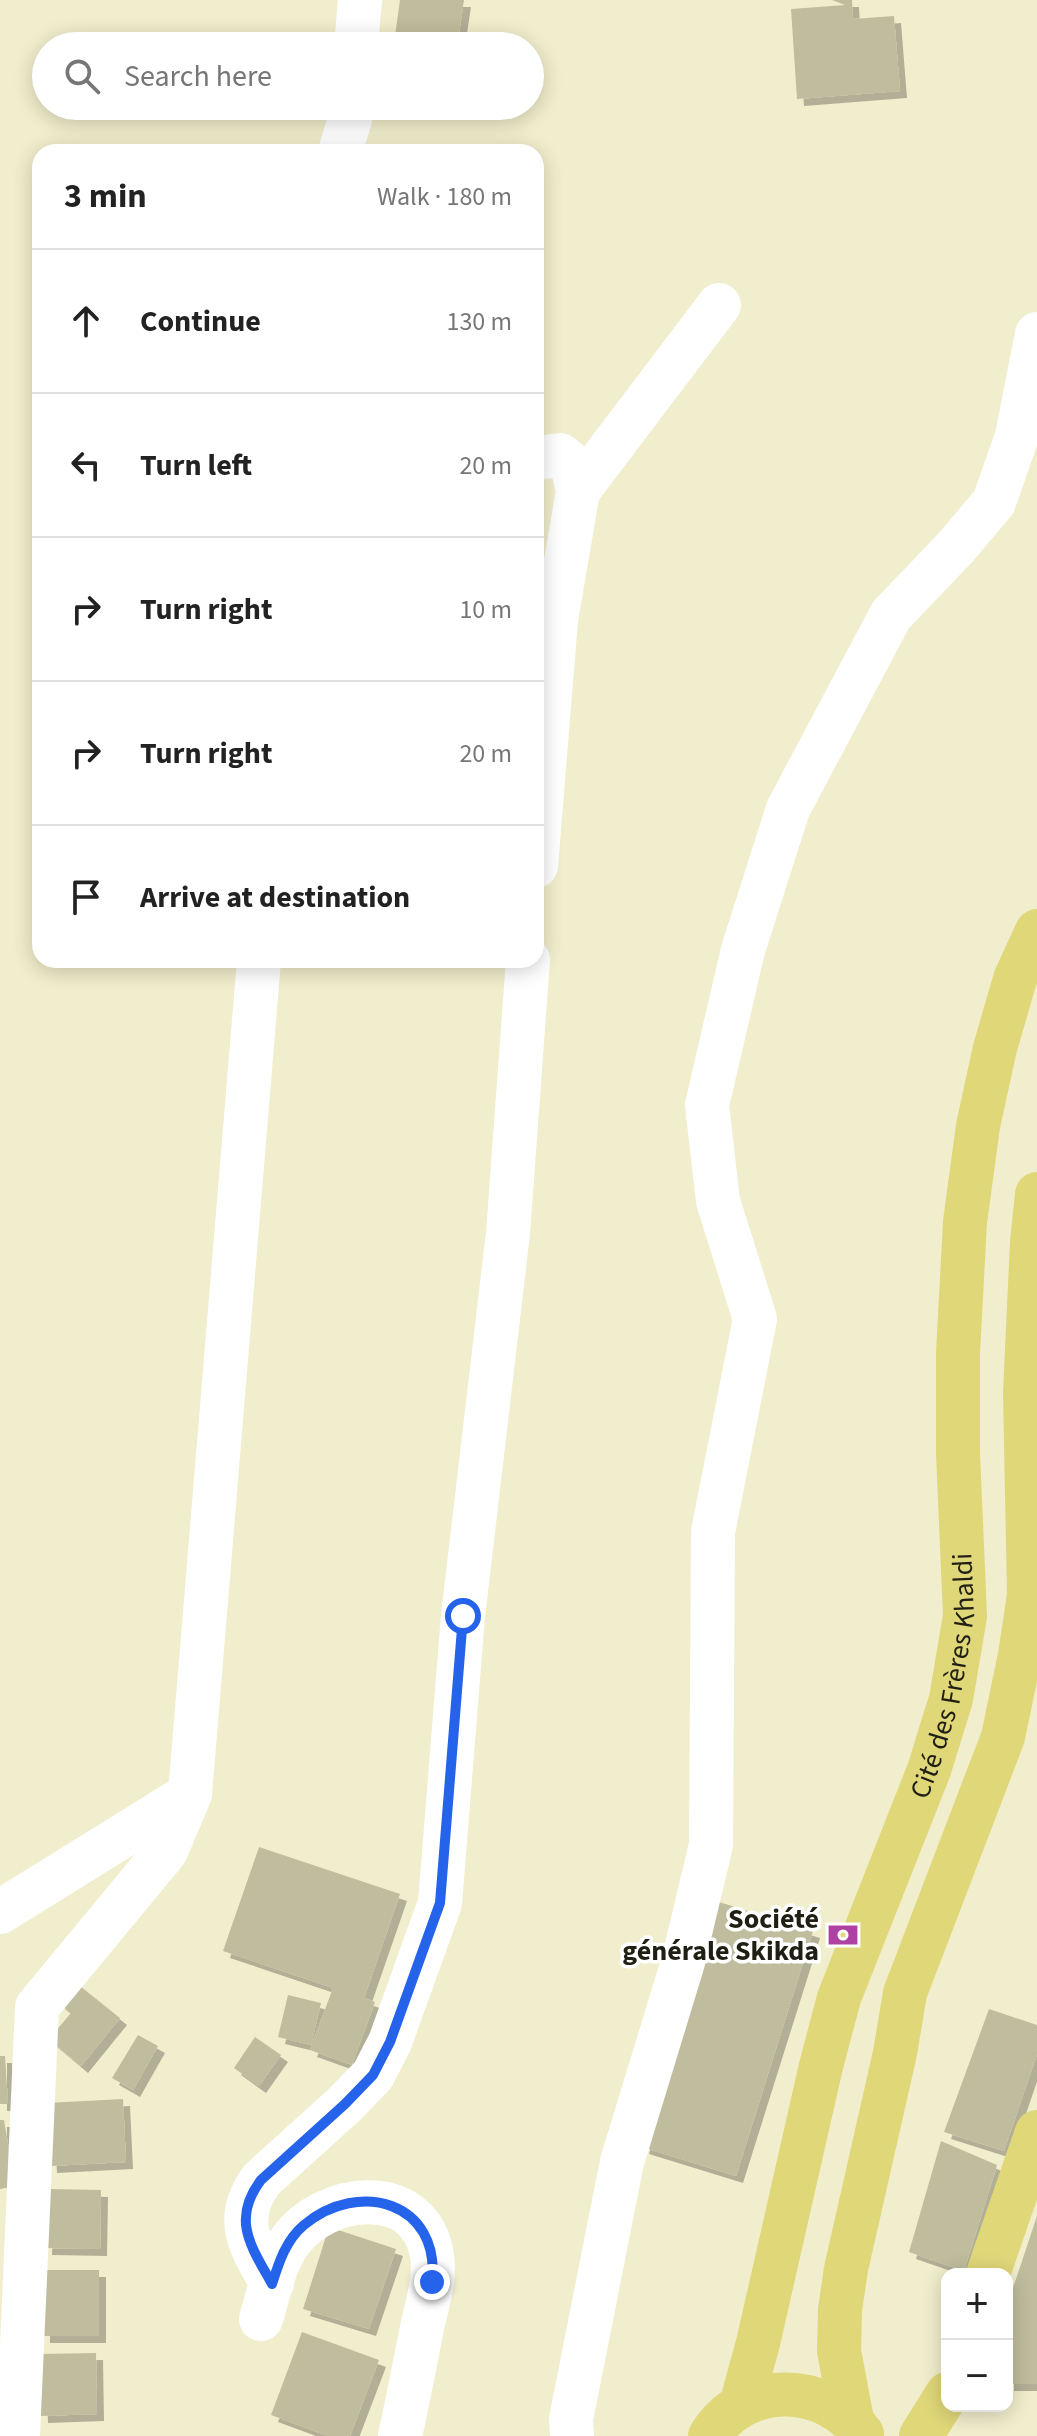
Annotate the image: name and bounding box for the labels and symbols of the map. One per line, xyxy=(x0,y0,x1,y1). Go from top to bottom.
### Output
street label: Cité des Frères Khaldi xyxy=(900,1552,986,1804)
route start xyxy=(445,1598,481,1634)
place label: Société générale Skikda xyxy=(622,1899,819,1971)
bank icon: Société générale Skikda xyxy=(826,1918,860,1952)
route end xyxy=(414,2264,450,2300)

